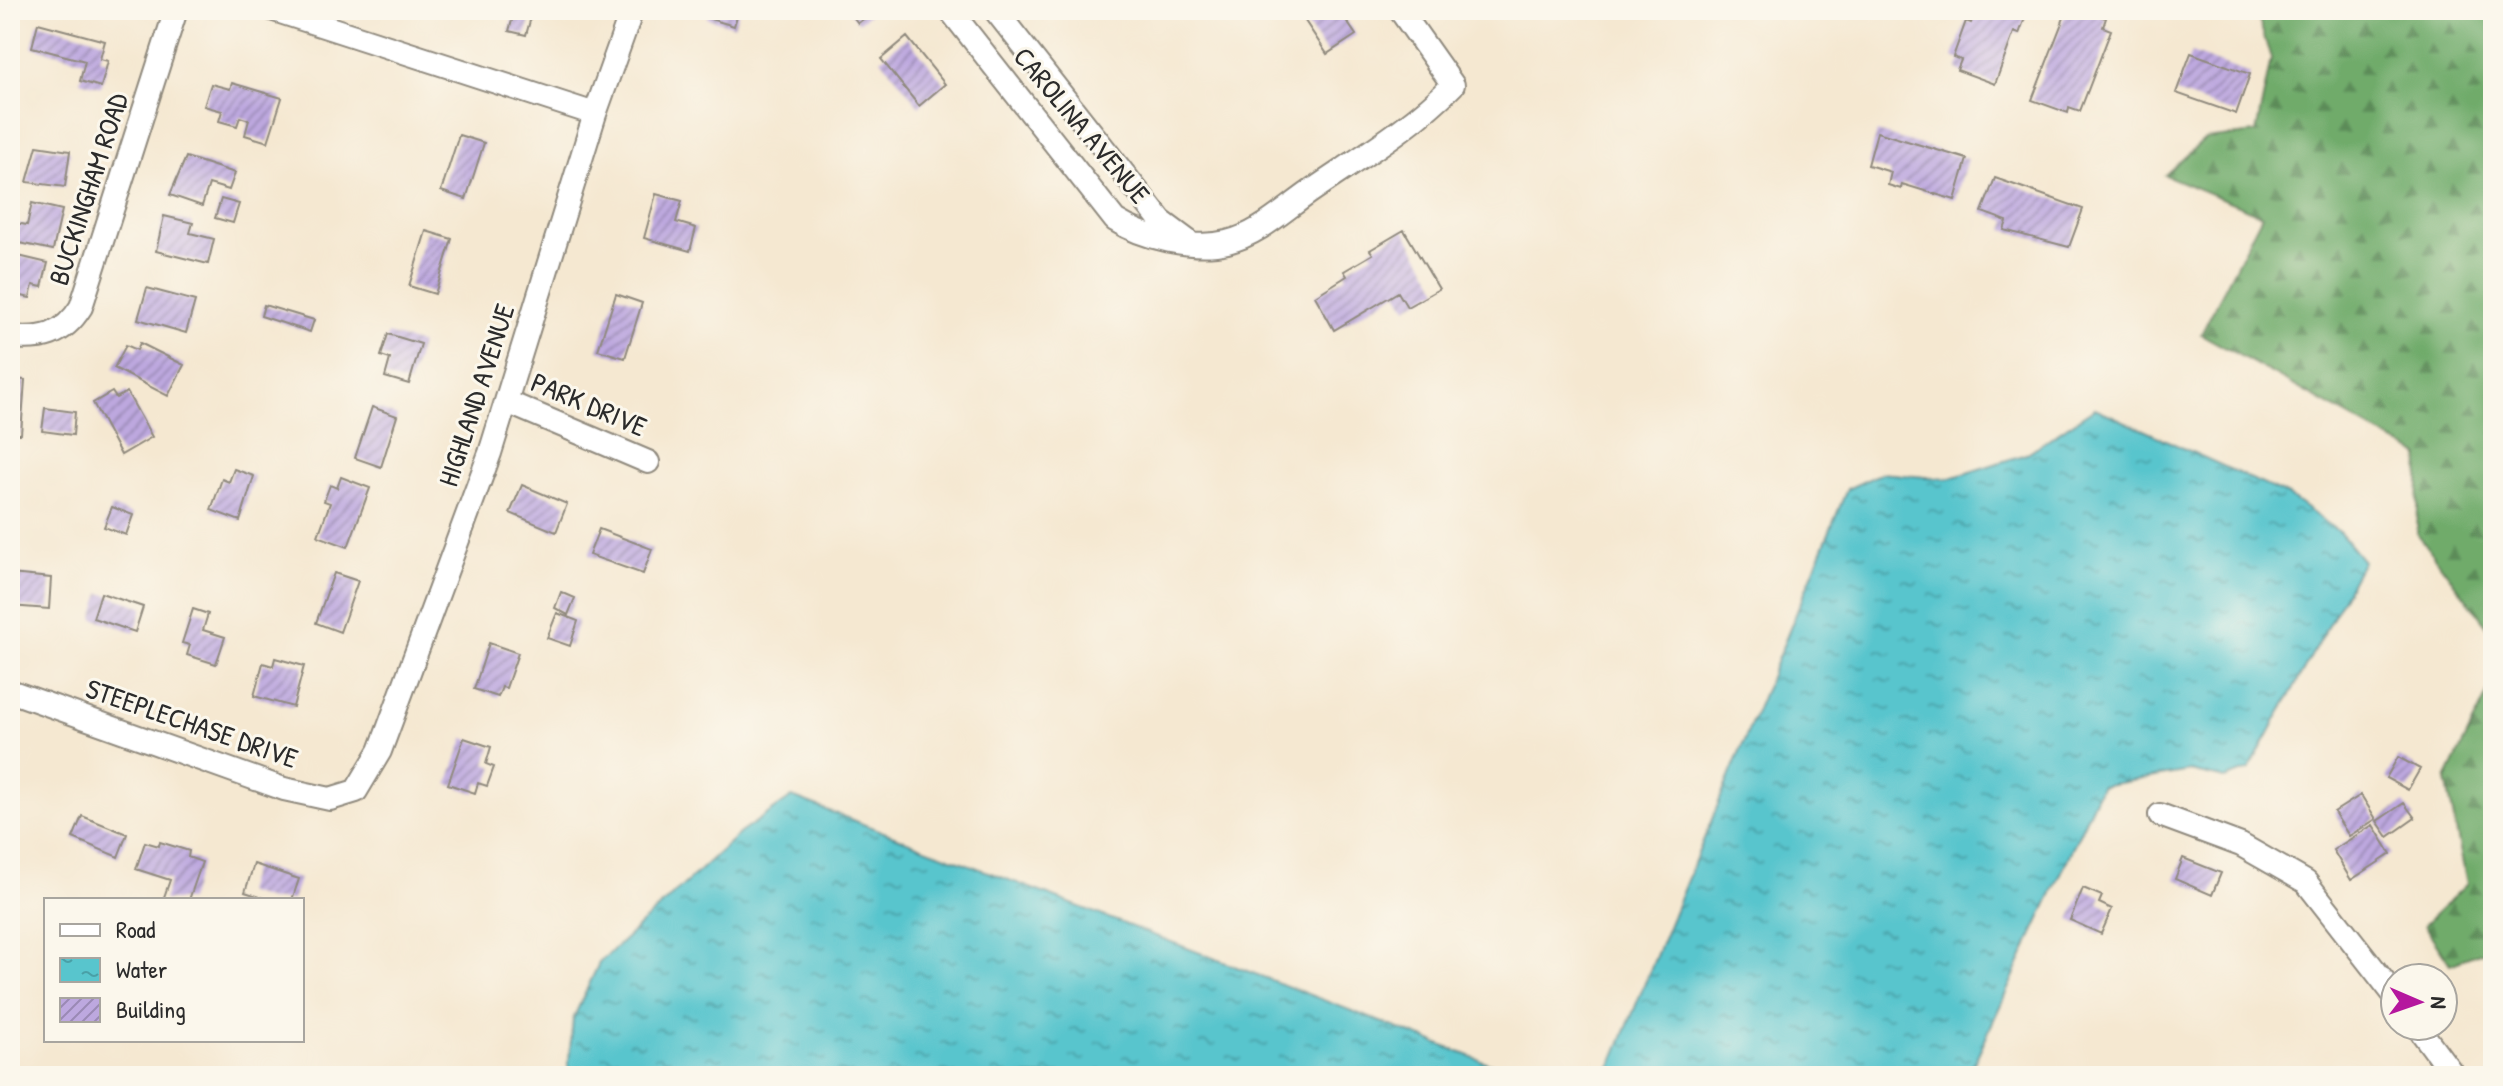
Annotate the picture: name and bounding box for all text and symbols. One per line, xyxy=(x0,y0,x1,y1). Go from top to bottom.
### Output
street label: CAROLINA AVENUE xyxy=(1005,39,1159,211)
street label: BUCKINGHAM ROAD xyxy=(39,88,137,290)
street label: HIGHLAND AVENUE xyxy=(429,299,523,491)
street label: PARK DRIVE xyxy=(526,363,652,445)
street label: STEEPLECHASE DRIVE xyxy=(81,669,303,777)
legend xyxy=(44,898,304,1042)
text: Road xyxy=(116,913,155,945)
text: Water xyxy=(116,953,167,985)
north arrow xyxy=(2379,962,2459,1042)
text: Building xyxy=(116,993,186,1025)
text: N xyxy=(2424,996,2454,1009)

